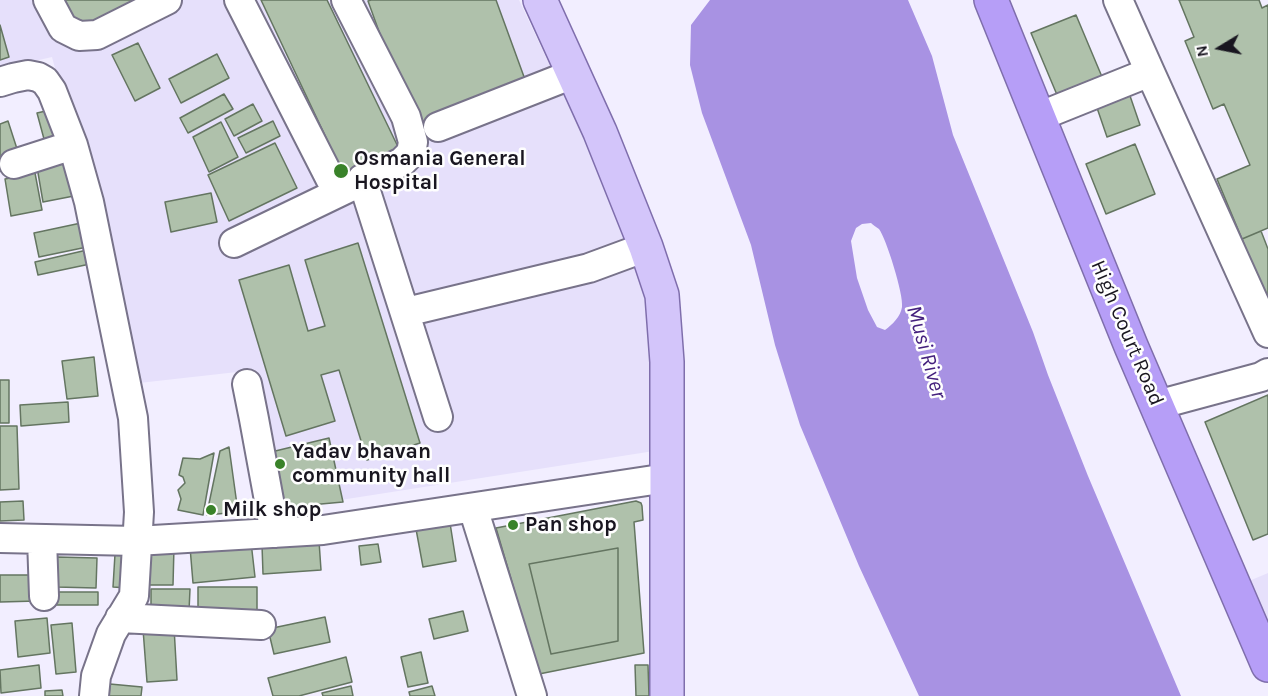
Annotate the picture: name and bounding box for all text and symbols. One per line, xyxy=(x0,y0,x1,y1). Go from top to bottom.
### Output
north arrow xyxy=(1190,18,1250,78)
text: N xyxy=(1191,44,1212,59)
place label: Osmania General Hospital xyxy=(354,146,526,196)
marker: Osmania General Hospital xyxy=(332,162,350,180)
street label: High Court Road xyxy=(1085,256,1169,410)
water label: Musi River xyxy=(900,302,952,402)
place label: Yadav bhavan community hall xyxy=(292,439,450,489)
marker: Yadav bhavan community hall xyxy=(273,457,287,471)
place label: Milk shop xyxy=(223,497,321,523)
marker: Milk shop xyxy=(204,503,218,517)
place label: Pan shop xyxy=(525,512,617,538)
marker: Pan shop xyxy=(506,518,520,532)

